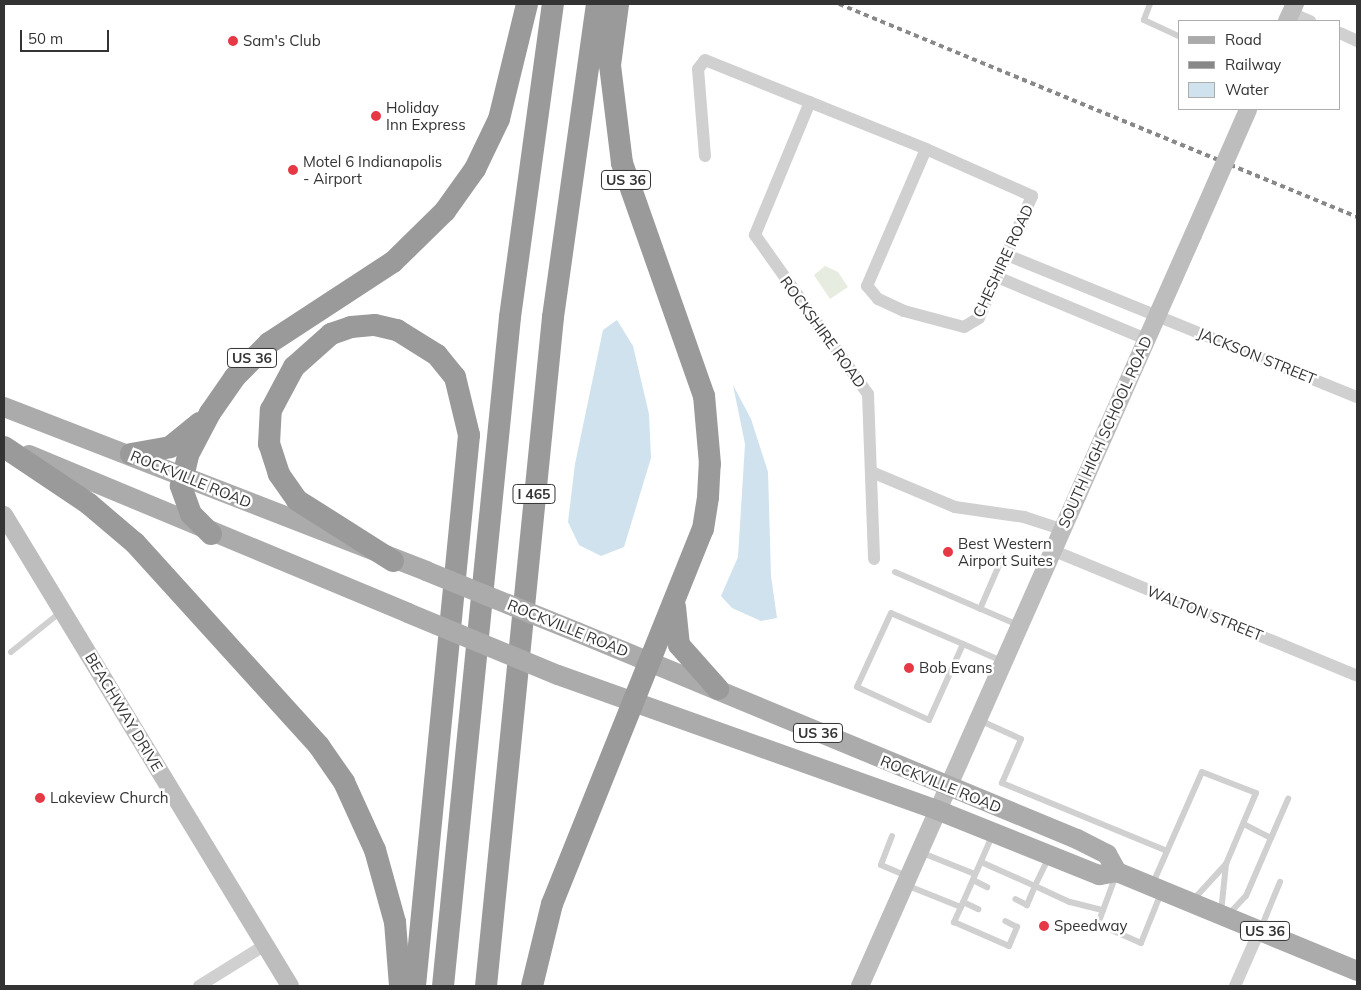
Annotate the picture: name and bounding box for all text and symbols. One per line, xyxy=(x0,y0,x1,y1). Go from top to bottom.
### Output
scale bar xyxy=(22,20,111,52)
legend xyxy=(1178,20,1341,110)
text: 50 m xyxy=(28,29,63,48)
text: Road xyxy=(1225,30,1262,49)
place label: Sam's Club xyxy=(243,32,321,50)
marker: Sam's Club xyxy=(227,35,239,47)
text: Railway xyxy=(1225,55,1281,74)
text: Water xyxy=(1225,80,1269,99)
place label: Holiday Inn Express xyxy=(386,98,466,133)
marker: Holiday Inn Express xyxy=(370,110,382,122)
place label: Motel 6 Indianapolis - Airport xyxy=(303,152,442,187)
marker: Motel 6 Indianapolis - Airport xyxy=(287,164,299,176)
road number: US 36 xyxy=(600,168,652,192)
street label: CHESHIRE ROAD xyxy=(969,202,1037,320)
street label: ROCKSHIRE ROAD xyxy=(777,273,869,391)
street label: JACKSON STREET xyxy=(1195,324,1319,388)
street label: SOUTH HIGH SCHOOL ROAD xyxy=(1054,333,1156,531)
road number: US 36 xyxy=(226,346,278,369)
street label: ROCKVILLE ROAD xyxy=(128,447,254,511)
road number: I 465 xyxy=(512,482,556,506)
place label: Best Western Airport Suites xyxy=(958,534,1053,569)
marker: Best Western Airport Suites xyxy=(942,546,954,558)
street label: WALTON STREET xyxy=(1144,582,1266,644)
street label: ROCKVILLE ROAD xyxy=(505,596,631,660)
street label: BEACHWAY DRIVE xyxy=(81,649,167,775)
place label: Bob Evans xyxy=(919,659,992,677)
marker: Bob Evans xyxy=(903,662,915,674)
road number: US 36 xyxy=(792,721,844,744)
street label: ROCKVILLE ROAD xyxy=(878,752,1004,816)
place label: Lakeview Church xyxy=(50,789,169,807)
marker: Lakeview Church xyxy=(34,792,46,804)
place label: Speedway xyxy=(1054,917,1127,935)
road number: US 36 xyxy=(1239,919,1291,942)
marker: Speedway xyxy=(1038,920,1050,932)

